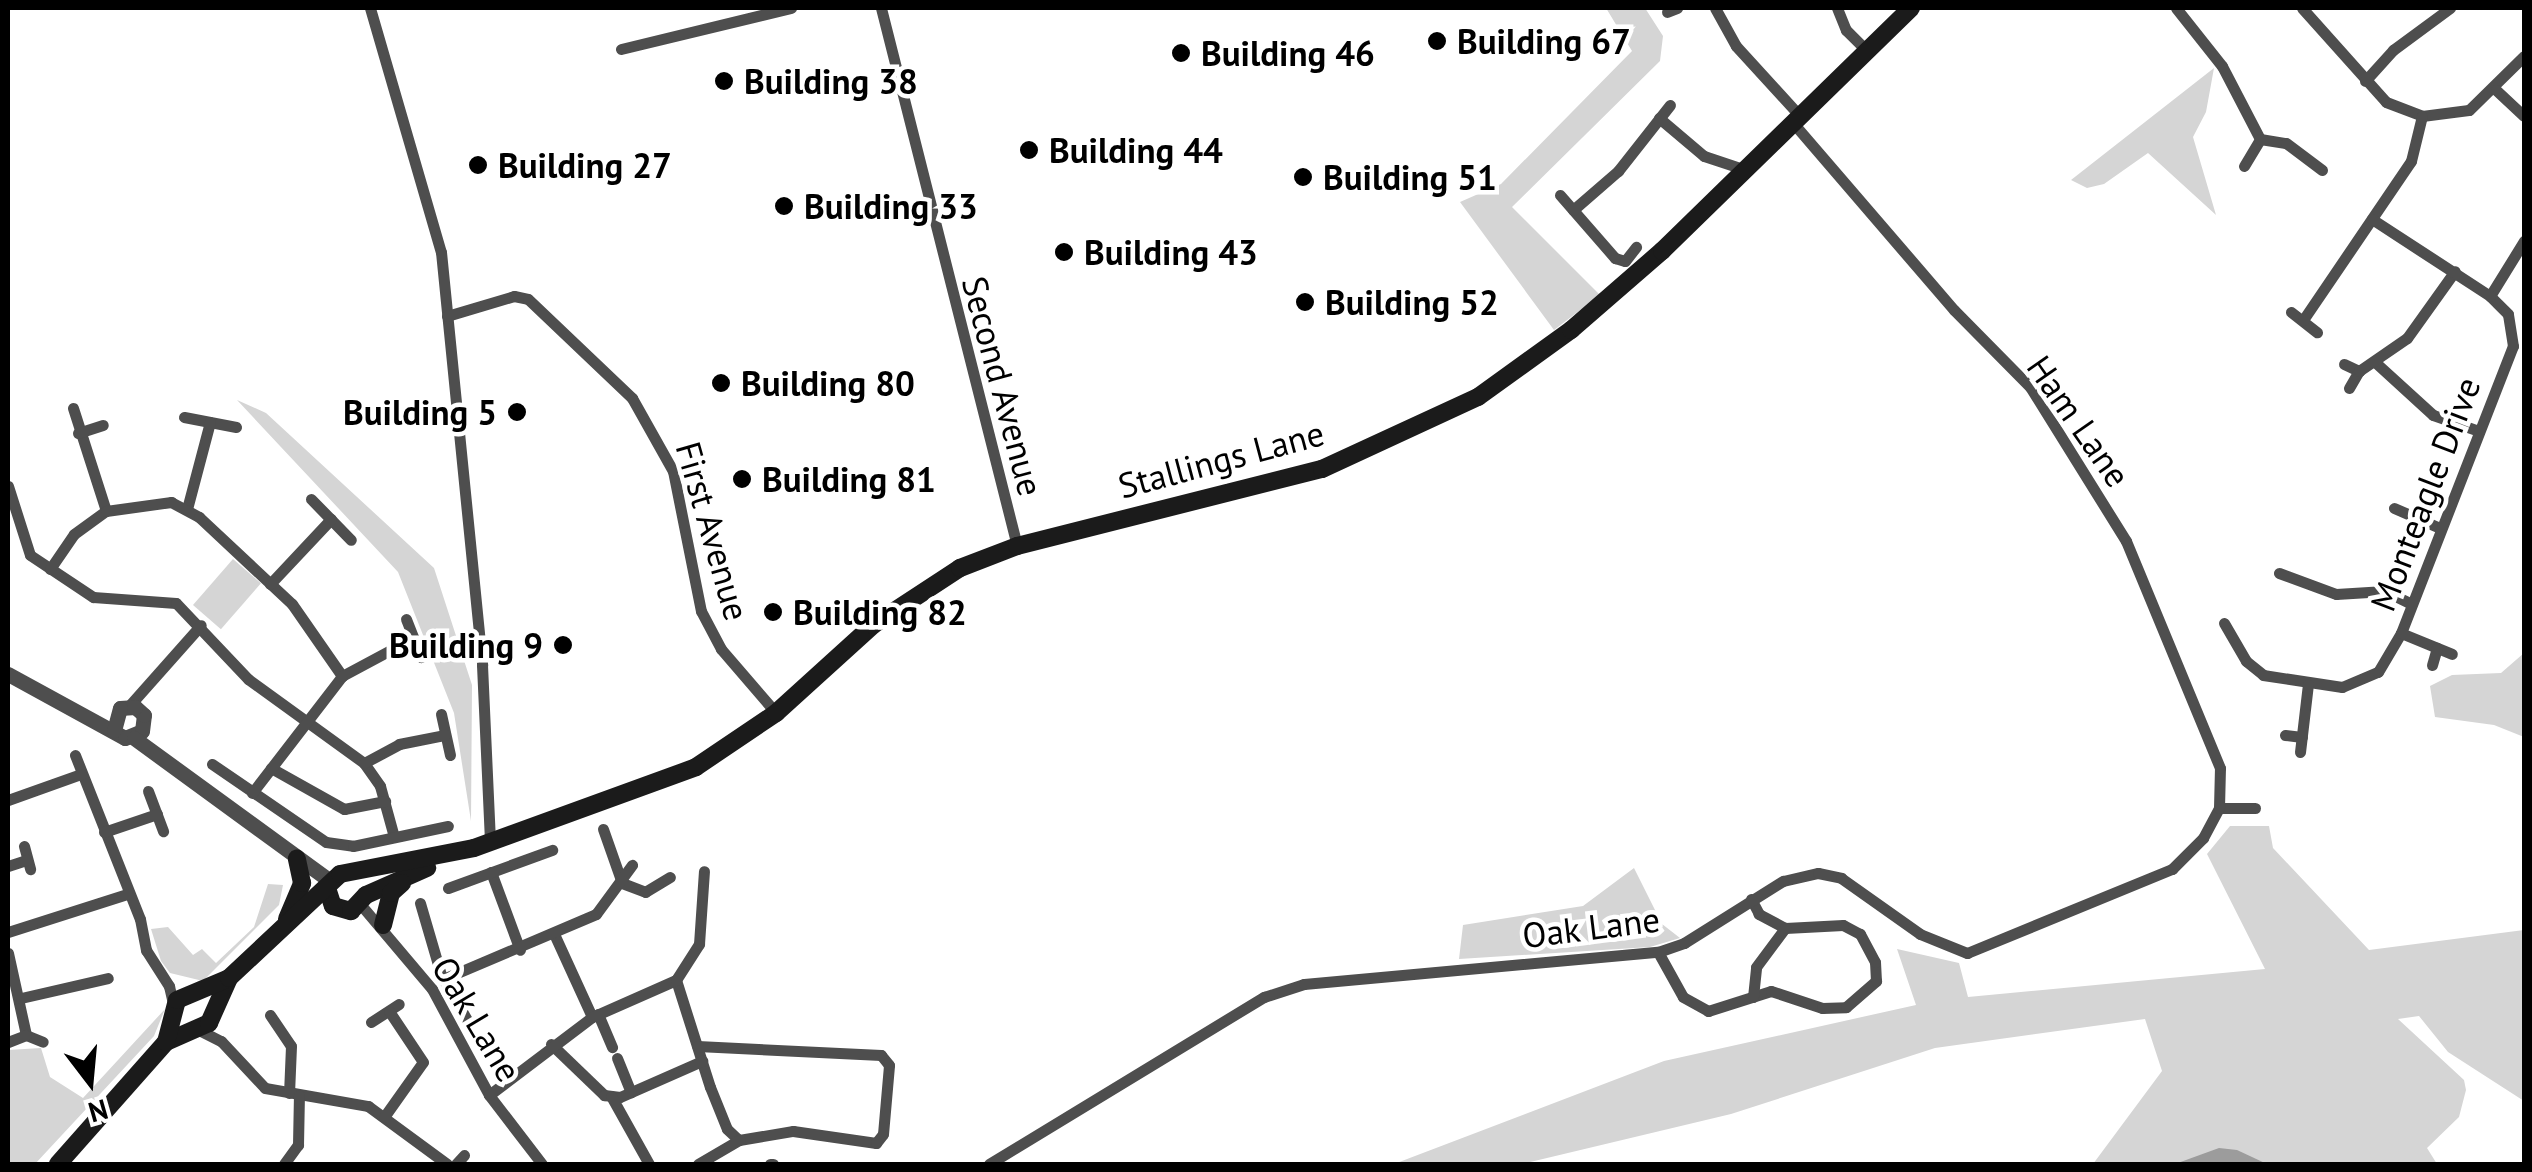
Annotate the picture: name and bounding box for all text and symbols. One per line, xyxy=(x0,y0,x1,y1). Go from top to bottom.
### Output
place label: Building 67 xyxy=(1457,20,1631,62)
marker: Building 67 xyxy=(1426,30,1448,52)
place label: Building 46 xyxy=(1201,32,1375,74)
marker: Building 46 xyxy=(1170,42,1192,64)
place label: Building 38 xyxy=(744,60,918,102)
marker: Building 38 xyxy=(713,70,735,92)
place label: Building 44 xyxy=(1049,129,1223,171)
marker: Building 44 xyxy=(1018,139,1040,161)
place label: Building 27 xyxy=(498,144,672,186)
marker: Building 27 xyxy=(467,154,489,176)
place label: Building 51 xyxy=(1323,156,1497,198)
marker: Building 51 xyxy=(1292,166,1314,188)
place label: Building 33 xyxy=(804,185,978,227)
marker: Building 33 xyxy=(773,195,795,217)
place label: Building 43 xyxy=(1084,231,1258,273)
marker: Building 43 xyxy=(1053,241,1075,263)
street label: Second Avenue xyxy=(953,271,1053,501)
place label: Building 52 xyxy=(1325,281,1499,323)
marker: Building 52 xyxy=(1294,291,1316,313)
street label: Ham Lane xyxy=(2019,347,2139,495)
place label: Building 80 xyxy=(741,362,915,404)
street label: Monteagle Drive xyxy=(2361,371,2489,617)
marker: Building 80 xyxy=(710,372,732,394)
place label: Building 5 xyxy=(343,391,497,433)
marker: Building 5 xyxy=(506,401,528,423)
street label: Stallings Lane xyxy=(1114,411,1328,507)
street label: First Avenue xyxy=(667,436,759,626)
place label: Building 81 xyxy=(762,458,936,500)
marker: Building 81 xyxy=(731,468,753,490)
place label: Building 82 xyxy=(793,591,967,633)
marker: Building 82 xyxy=(762,601,784,623)
place label: Building 9 xyxy=(389,624,543,666)
marker: Building 9 xyxy=(552,634,574,656)
street label: Oak Lane xyxy=(1519,898,1663,956)
street label: Oak Lane xyxy=(423,949,531,1089)
north arrow xyxy=(40,1032,140,1132)
text: N xyxy=(84,1091,112,1132)

